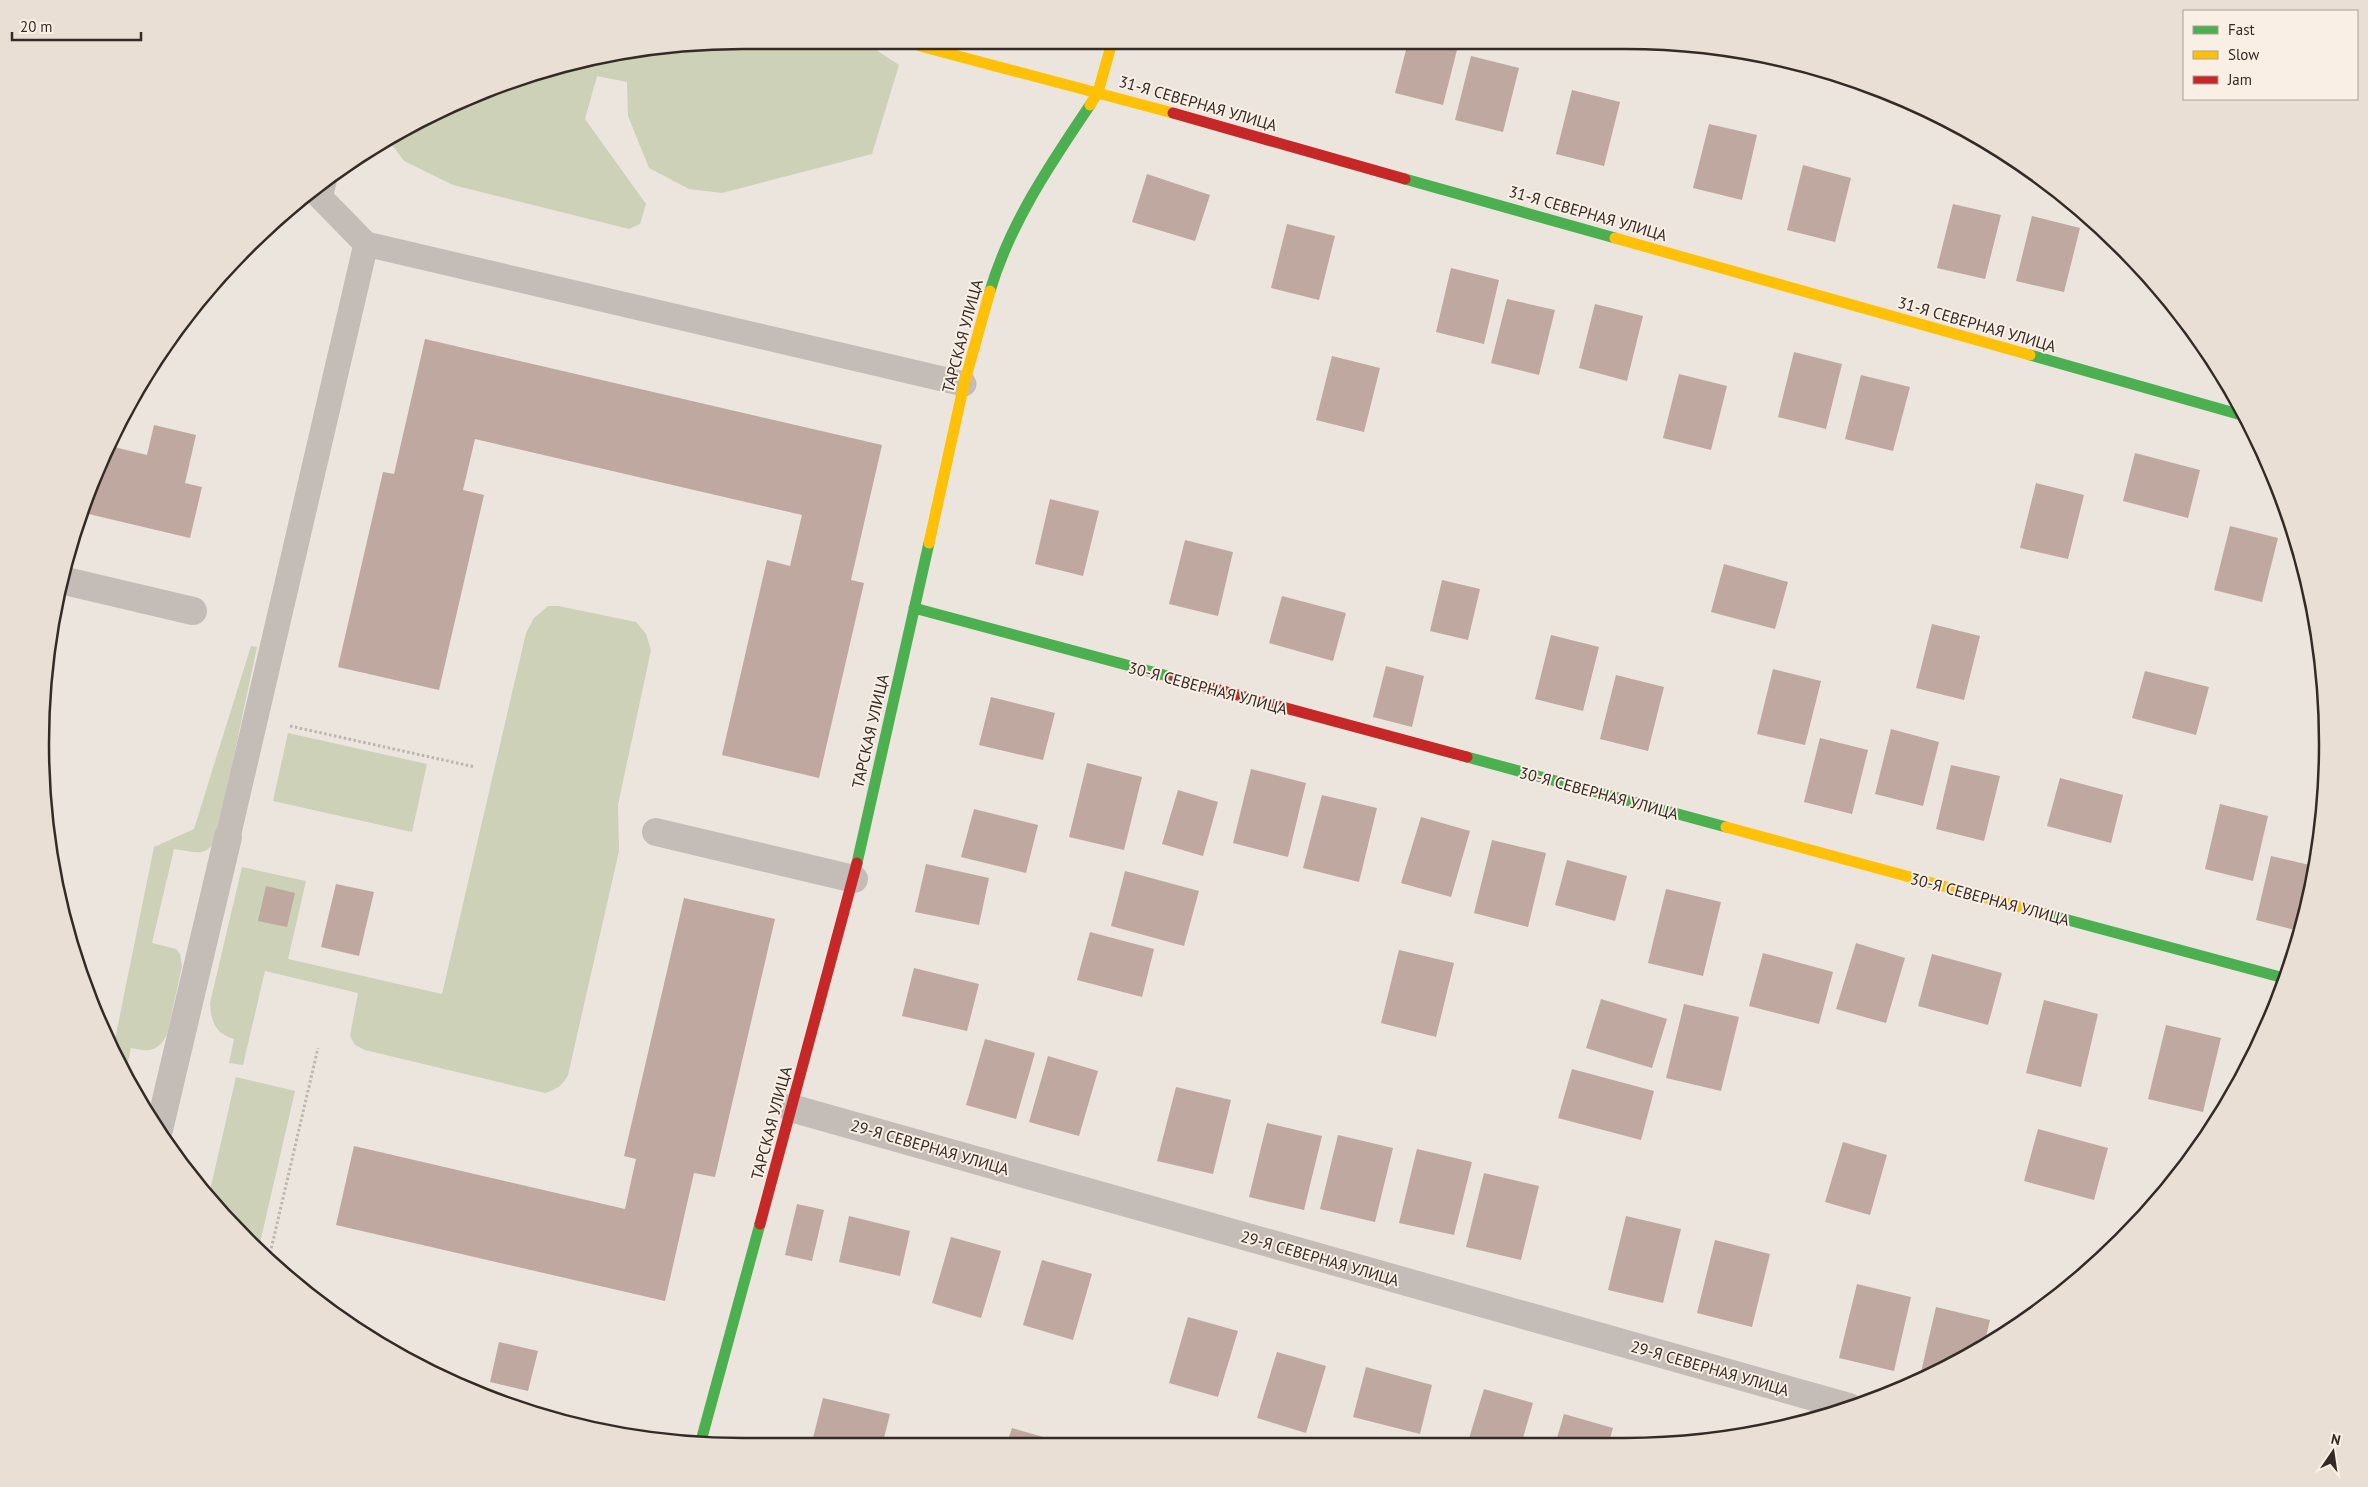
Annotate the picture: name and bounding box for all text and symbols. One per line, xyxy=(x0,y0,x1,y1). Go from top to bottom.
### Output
scale bar xyxy=(12,10,141,42)
legend xyxy=(2183,10,2358,100)
text: 20 m xyxy=(20,17,53,36)
text: Fast xyxy=(2228,20,2255,39)
text: Slow xyxy=(2228,45,2259,64)
text: Jam xyxy=(2227,70,2252,89)
street label: 31-Я СЕВЕРНАЯ УЛИЦА xyxy=(1117,71,1280,135)
street label: 31-Я СЕВЕРНАЯ УЛИЦА xyxy=(1507,181,1670,245)
street label: ТАРСКАЯ УЛИЦА xyxy=(937,276,987,395)
street label: 31-Я СЕВЕРНАЯ УЛИЦА xyxy=(1896,292,2059,356)
street label: 30-Я СЕВЕРНАЯ УЛИЦА xyxy=(1126,657,1290,719)
street label: ТАРСКАЯ УЛИЦА xyxy=(847,671,893,790)
street label: 30-Я СЕВЕРНАЯ УЛИЦА xyxy=(1517,762,1681,824)
street label: 30-Я СЕВЕРНАЯ УЛИЦА xyxy=(1908,868,2072,930)
street label: ТАРСКАЯ УЛИЦА xyxy=(746,1063,796,1182)
street label: 29-Я СЕВЕРНАЯ УЛИЦА xyxy=(849,1115,1012,1179)
street label: 29-Я СЕВЕРНАЯ УЛИЦА xyxy=(1239,1226,1402,1290)
street label: 29-Я СЕВЕРНАЯ УЛИЦА xyxy=(1629,1336,1792,1400)
north arrow xyxy=(2308,1427,2358,1477)
text: N xyxy=(2329,1430,2342,1449)

